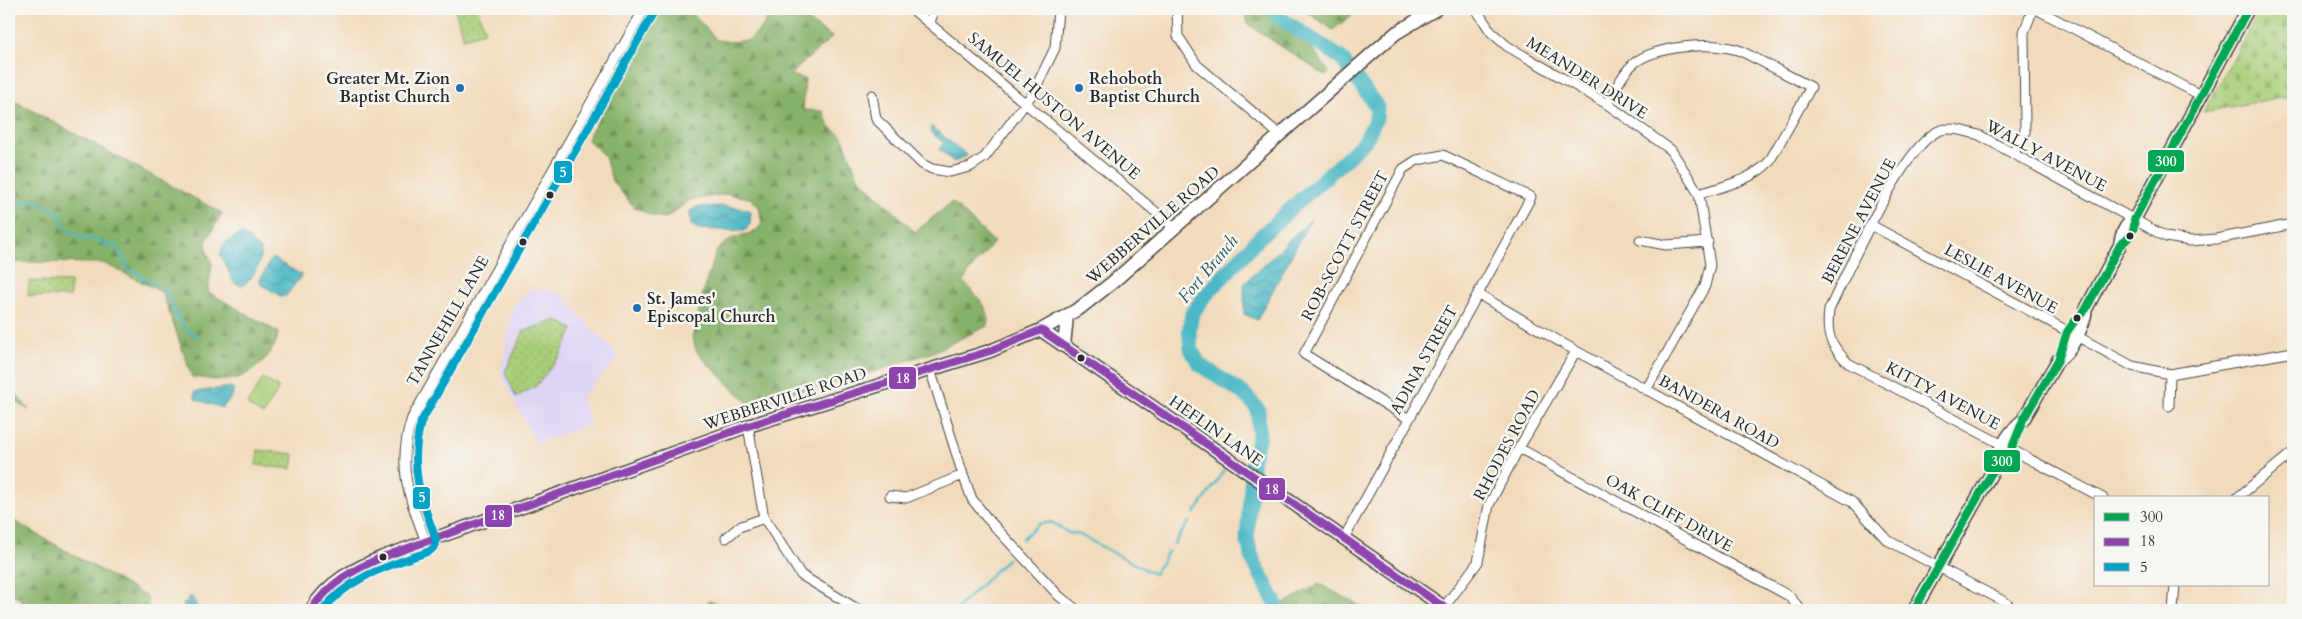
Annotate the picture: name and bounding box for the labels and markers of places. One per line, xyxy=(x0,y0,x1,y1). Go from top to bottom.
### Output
place label: Greater Mt. Zion Baptist Church xyxy=(326,68,451,108)
place label: Rehoboth Baptist Church xyxy=(1089,68,1200,108)
marker: Greater Mt. Zion Baptist Church xyxy=(454,82,466,94)
marker: Rehoboth Baptist Church xyxy=(1073,82,1085,94)
unlabelled marker xyxy=(545,190,555,200)
unlabelled marker xyxy=(2125,231,2135,241)
unlabelled marker xyxy=(518,237,528,247)
place label: St. James' Episcopal Church xyxy=(647,288,776,328)
marker: St. James' Episcopal Church xyxy=(631,302,643,314)
unlabelled marker xyxy=(2072,313,2082,323)
unlabelled marker xyxy=(1076,353,1086,363)
unlabelled marker xyxy=(378,552,388,562)

